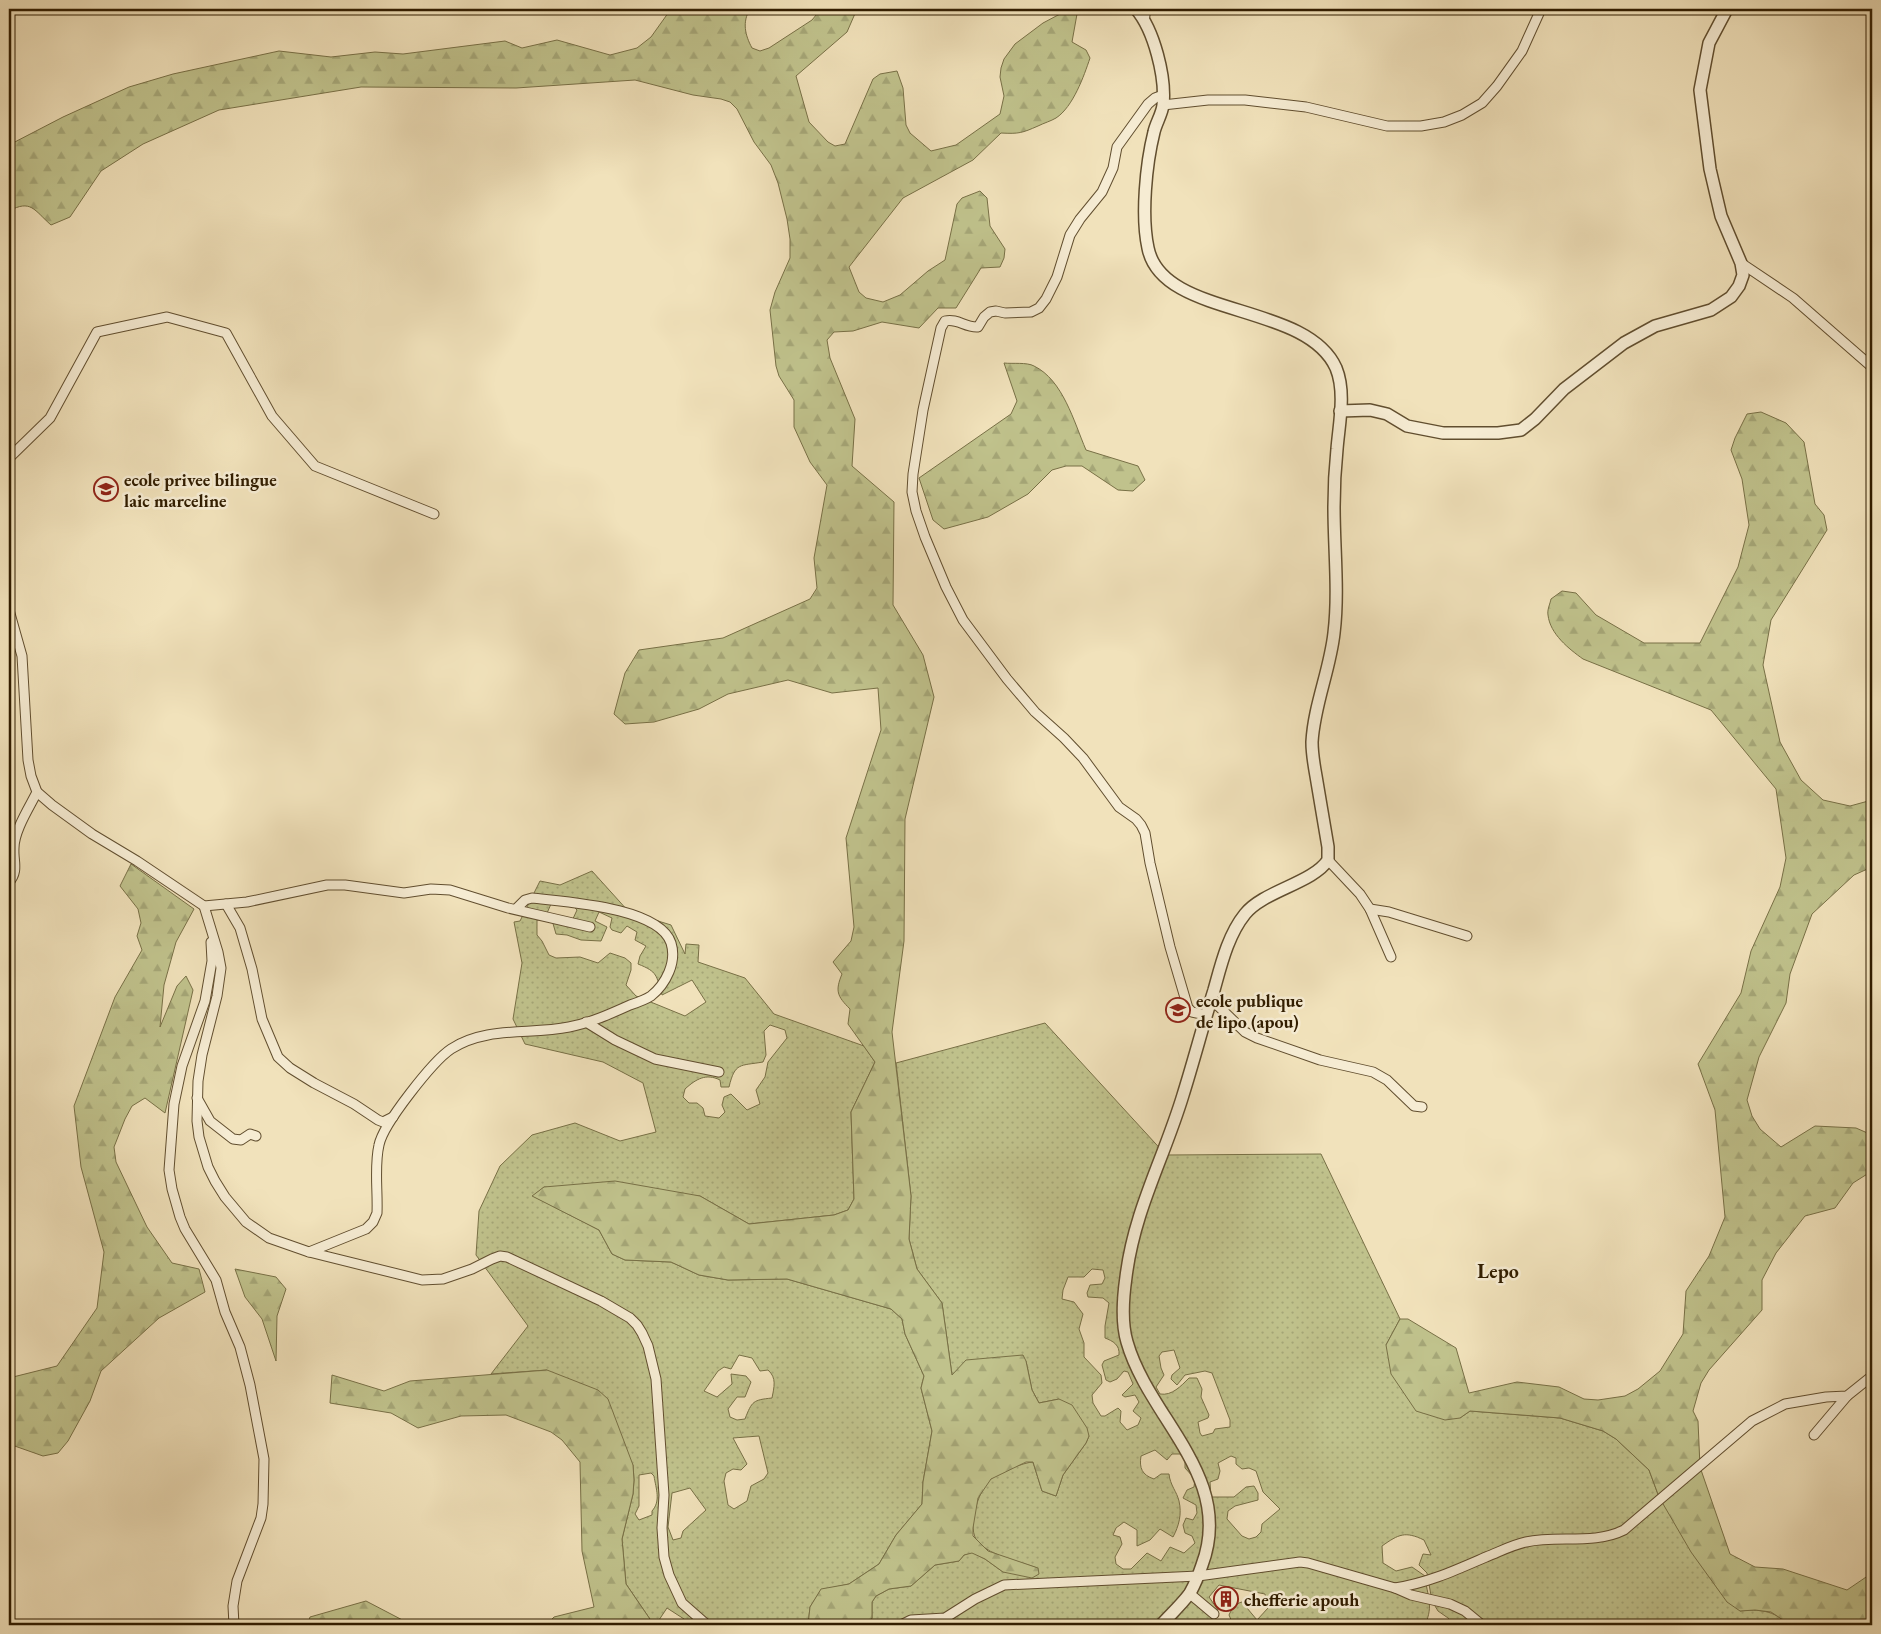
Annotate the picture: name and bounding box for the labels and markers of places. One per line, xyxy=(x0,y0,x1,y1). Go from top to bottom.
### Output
place label: ecole privee bilingue laic marceline xyxy=(124,468,277,512)
school or university icon: ecole privee bilingue laic marceline xyxy=(93,476,119,502)
place label: ecole publique de lipo (apou) xyxy=(1196,989,1304,1033)
school or university icon: ecole publique de lipo (apou) xyxy=(1165,997,1191,1023)
building icon: chefferie apouh xyxy=(1213,1586,1239,1612)
place label: chefferie apouh xyxy=(1244,1588,1359,1611)

